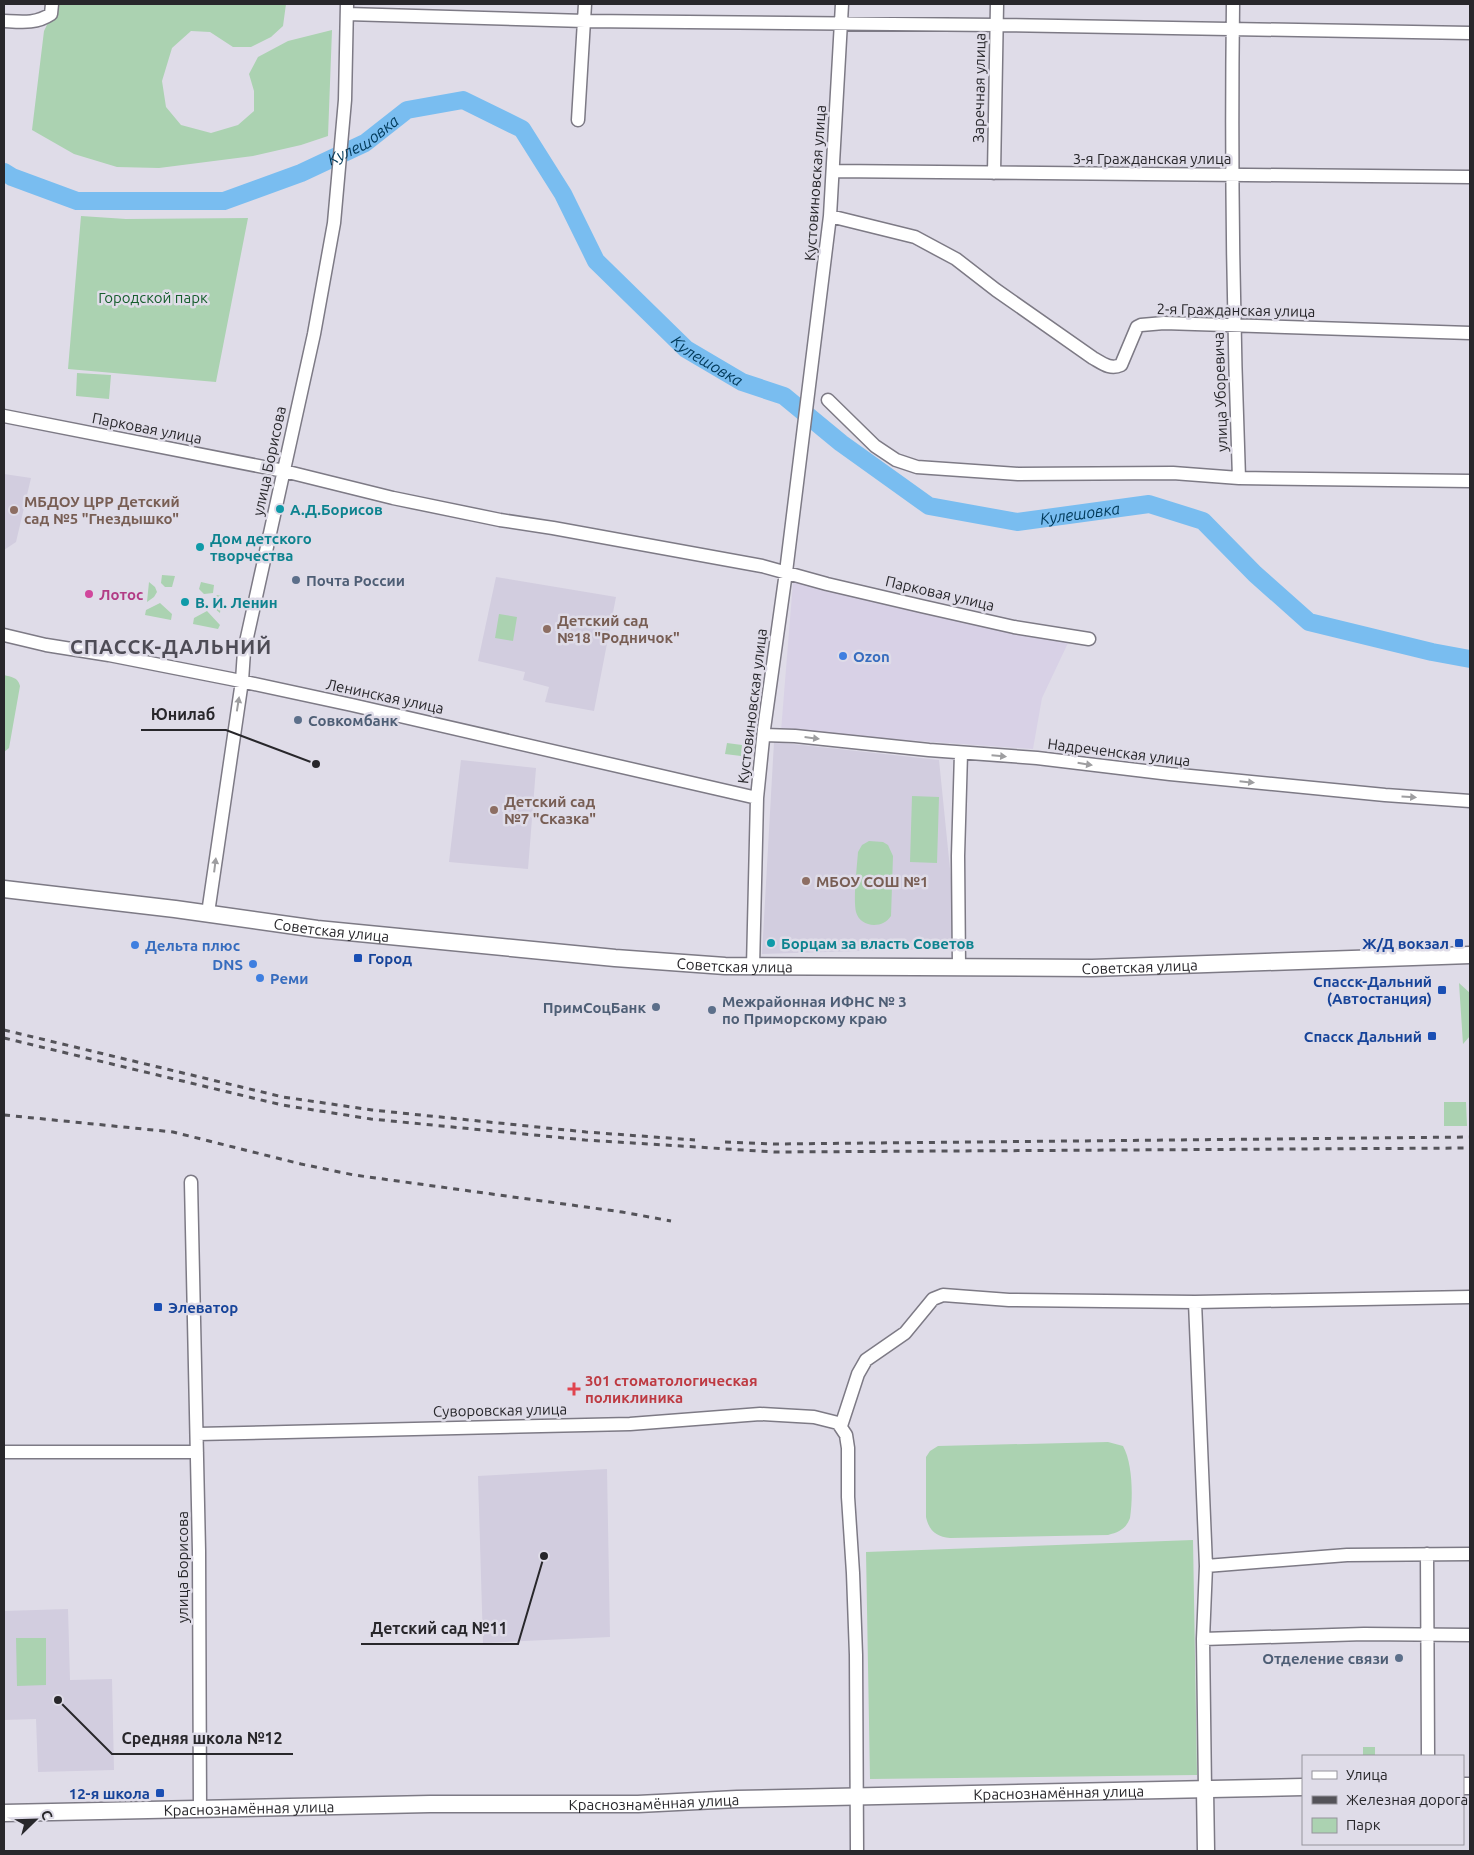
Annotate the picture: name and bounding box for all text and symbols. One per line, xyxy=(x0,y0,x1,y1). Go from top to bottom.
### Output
street label: Заречная улица xyxy=(970,33,988,143)
street label: Кустовиновская улица xyxy=(801,104,829,262)
water label: Кулешовка xyxy=(324,111,402,168)
street label: 3-я Гражданская улица xyxy=(1073,150,1231,167)
park label: Городской парк xyxy=(98,289,208,306)
street label: 2-я Гражданская улица xyxy=(1156,300,1316,320)
water label: Кулешовка xyxy=(668,331,746,390)
street label: улица Уборевича xyxy=(1209,332,1231,452)
street label: улица Борисова xyxy=(249,405,289,517)
street label: Парковая улица xyxy=(91,409,203,447)
place label: МБДОУ ЦРР Детский сад №5 "Гнездышко" xyxy=(24,493,180,527)
water label: Кулешовка xyxy=(1039,499,1121,528)
place label: А.Д.Борисов xyxy=(290,501,383,518)
marker: А.Д.Борисов xyxy=(274,503,286,515)
marker: МБДОУ ЦРР Детский сад №5 "Гнездышко" xyxy=(8,504,20,516)
place label: Дом детского творчества xyxy=(210,530,312,564)
marker: Дом детского творчества xyxy=(194,541,206,553)
place label: Почта России xyxy=(306,572,405,589)
street label: Парковая улица xyxy=(884,572,996,614)
marker: Почта России xyxy=(290,574,302,586)
place label: Лотос xyxy=(99,586,143,603)
marker: Лотос xyxy=(83,588,95,600)
place label: В. И. Ленин xyxy=(195,594,278,611)
marker: В. И. Ленин xyxy=(179,596,191,608)
place label: Детский сад №18 "Родничок" xyxy=(557,612,680,646)
marker: Детский сад №18 "Родничок" xyxy=(541,623,553,635)
street label: Кустовиновская улица xyxy=(734,627,770,785)
district label: СПАССК-ДАЛЬНИЙ xyxy=(70,635,272,658)
place label: Ozon xyxy=(853,648,890,665)
marker: Ozon xyxy=(837,650,849,662)
street label: Ленинская улица xyxy=(325,675,445,717)
one-way arrow xyxy=(235,696,243,712)
callout: Юнилаб xyxy=(141,699,226,730)
text: Юнилаб xyxy=(151,705,215,723)
place label: Совкомбанк xyxy=(308,712,399,729)
marker: Совкомбанк xyxy=(292,714,304,726)
one-way arrow xyxy=(805,734,821,742)
street label: Надреченская улица xyxy=(1047,735,1191,769)
one-way arrow xyxy=(991,752,1007,760)
one-way arrow xyxy=(1078,761,1094,769)
one-way arrow xyxy=(1239,778,1255,786)
place label: Детский сад №7 "Сказка" xyxy=(504,793,596,827)
one-way arrow xyxy=(1401,793,1417,801)
marker: Детский сад №7 "Сказка" xyxy=(488,804,500,816)
one-way arrow xyxy=(211,857,219,873)
place label: МБОУ СОШ №1 xyxy=(816,873,928,890)
marker: МБОУ СОШ №1 xyxy=(800,875,812,887)
street label: Советская улица xyxy=(273,914,390,944)
place label: Борцам за власть Советов xyxy=(781,935,975,952)
place label: Ж/Д вокзал xyxy=(1362,935,1449,952)
place label: Дельта плюс xyxy=(145,937,240,954)
marker: Борцам за власть Советов xyxy=(765,937,777,949)
marker: Ж/Д вокзал xyxy=(1453,937,1465,949)
marker: Дельта плюс xyxy=(129,939,141,951)
place label: Город xyxy=(368,950,412,967)
marker: Город xyxy=(352,952,364,964)
street label: Советская улица xyxy=(676,954,793,975)
place label: DNS xyxy=(212,956,243,973)
street label: Советская улица xyxy=(1082,956,1198,977)
marker: DNS xyxy=(247,958,259,970)
place label: Реми xyxy=(270,970,309,987)
marker: Реми xyxy=(254,972,266,984)
place label: Спасск-Дальний (Автостанция) xyxy=(1313,973,1432,1007)
marker: Спасск-Дальний (Автостанция) xyxy=(1436,984,1448,996)
place label: Межрайонная ИФНС № 3 по Приморскому краю xyxy=(722,993,907,1027)
place label: ПримСоцБанк xyxy=(543,999,646,1016)
marker: ПримСоцБанк xyxy=(650,1001,662,1013)
marker: Межрайонная ИФНС № 3 по Приморскому краю xyxy=(706,1004,718,1016)
place label: Спасск Дальний xyxy=(1304,1028,1422,1045)
marker: Спасск Дальний xyxy=(1426,1030,1438,1042)
place label: Элеватор xyxy=(168,1299,238,1316)
marker: Элеватор xyxy=(152,1301,164,1313)
place label: 301 стоматологическая поликлиника xyxy=(585,1372,758,1406)
marker: 301 стоматологическая поликлиника xyxy=(567,1382,581,1396)
street label: Суворовская улица xyxy=(433,1400,567,1420)
street label: улица Борисова xyxy=(174,1511,191,1623)
callout: Детский сад №11 xyxy=(361,1613,518,1644)
text: Детский сад №11 xyxy=(371,1619,508,1637)
place label: Отделение связи xyxy=(1262,1650,1389,1667)
marker: Отделение связи xyxy=(1393,1652,1405,1664)
callout: Средняя школа №12 xyxy=(112,1723,293,1754)
text: Средняя школа №12 xyxy=(121,1729,283,1747)
legend xyxy=(1302,1755,1464,1845)
text: Улица xyxy=(1346,1766,1388,1783)
street label: Краснознамённая улица xyxy=(973,1782,1144,1802)
place label: 12-я школа xyxy=(69,1785,150,1802)
marker: 12-я школа xyxy=(154,1787,166,1799)
street label: Краснознамённая улица xyxy=(569,1790,740,1813)
text: Железная дорога xyxy=(1346,1791,1468,1808)
north arrow xyxy=(10,1795,60,1845)
street label: Краснознамённая улица xyxy=(163,1798,334,1818)
text: С xyxy=(38,1808,56,1822)
text: Парк xyxy=(1346,1816,1381,1833)

